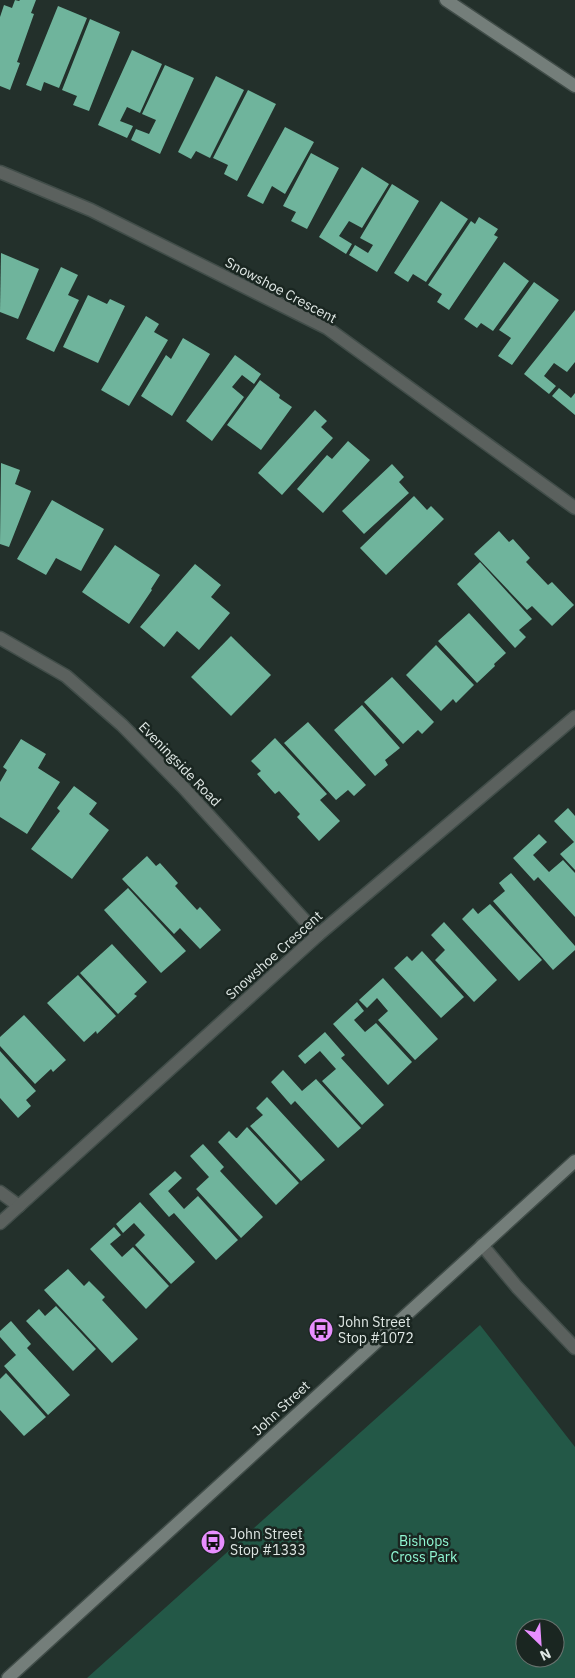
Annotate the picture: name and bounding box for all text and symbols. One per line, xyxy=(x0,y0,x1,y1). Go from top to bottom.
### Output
street label: Snowshoe Crescent xyxy=(222,253,340,327)
street label: Eveningside Road xyxy=(135,718,225,810)
street label: Snowshoe Crescent xyxy=(222,907,326,1003)
place label: John Street Stop #1072 xyxy=(338,1313,414,1347)
bus stop icon: John Street Stop #1072 xyxy=(308,1317,334,1343)
street label: John Street xyxy=(248,1377,314,1439)
place label: John Street Stop #1333 xyxy=(230,1525,306,1559)
bus stop icon: John Street Stop #1333 xyxy=(200,1529,226,1555)
park label: Bishops Cross Park xyxy=(391,1532,458,1566)
north arrow xyxy=(515,1618,565,1668)
text: N xyxy=(537,1644,554,1665)

